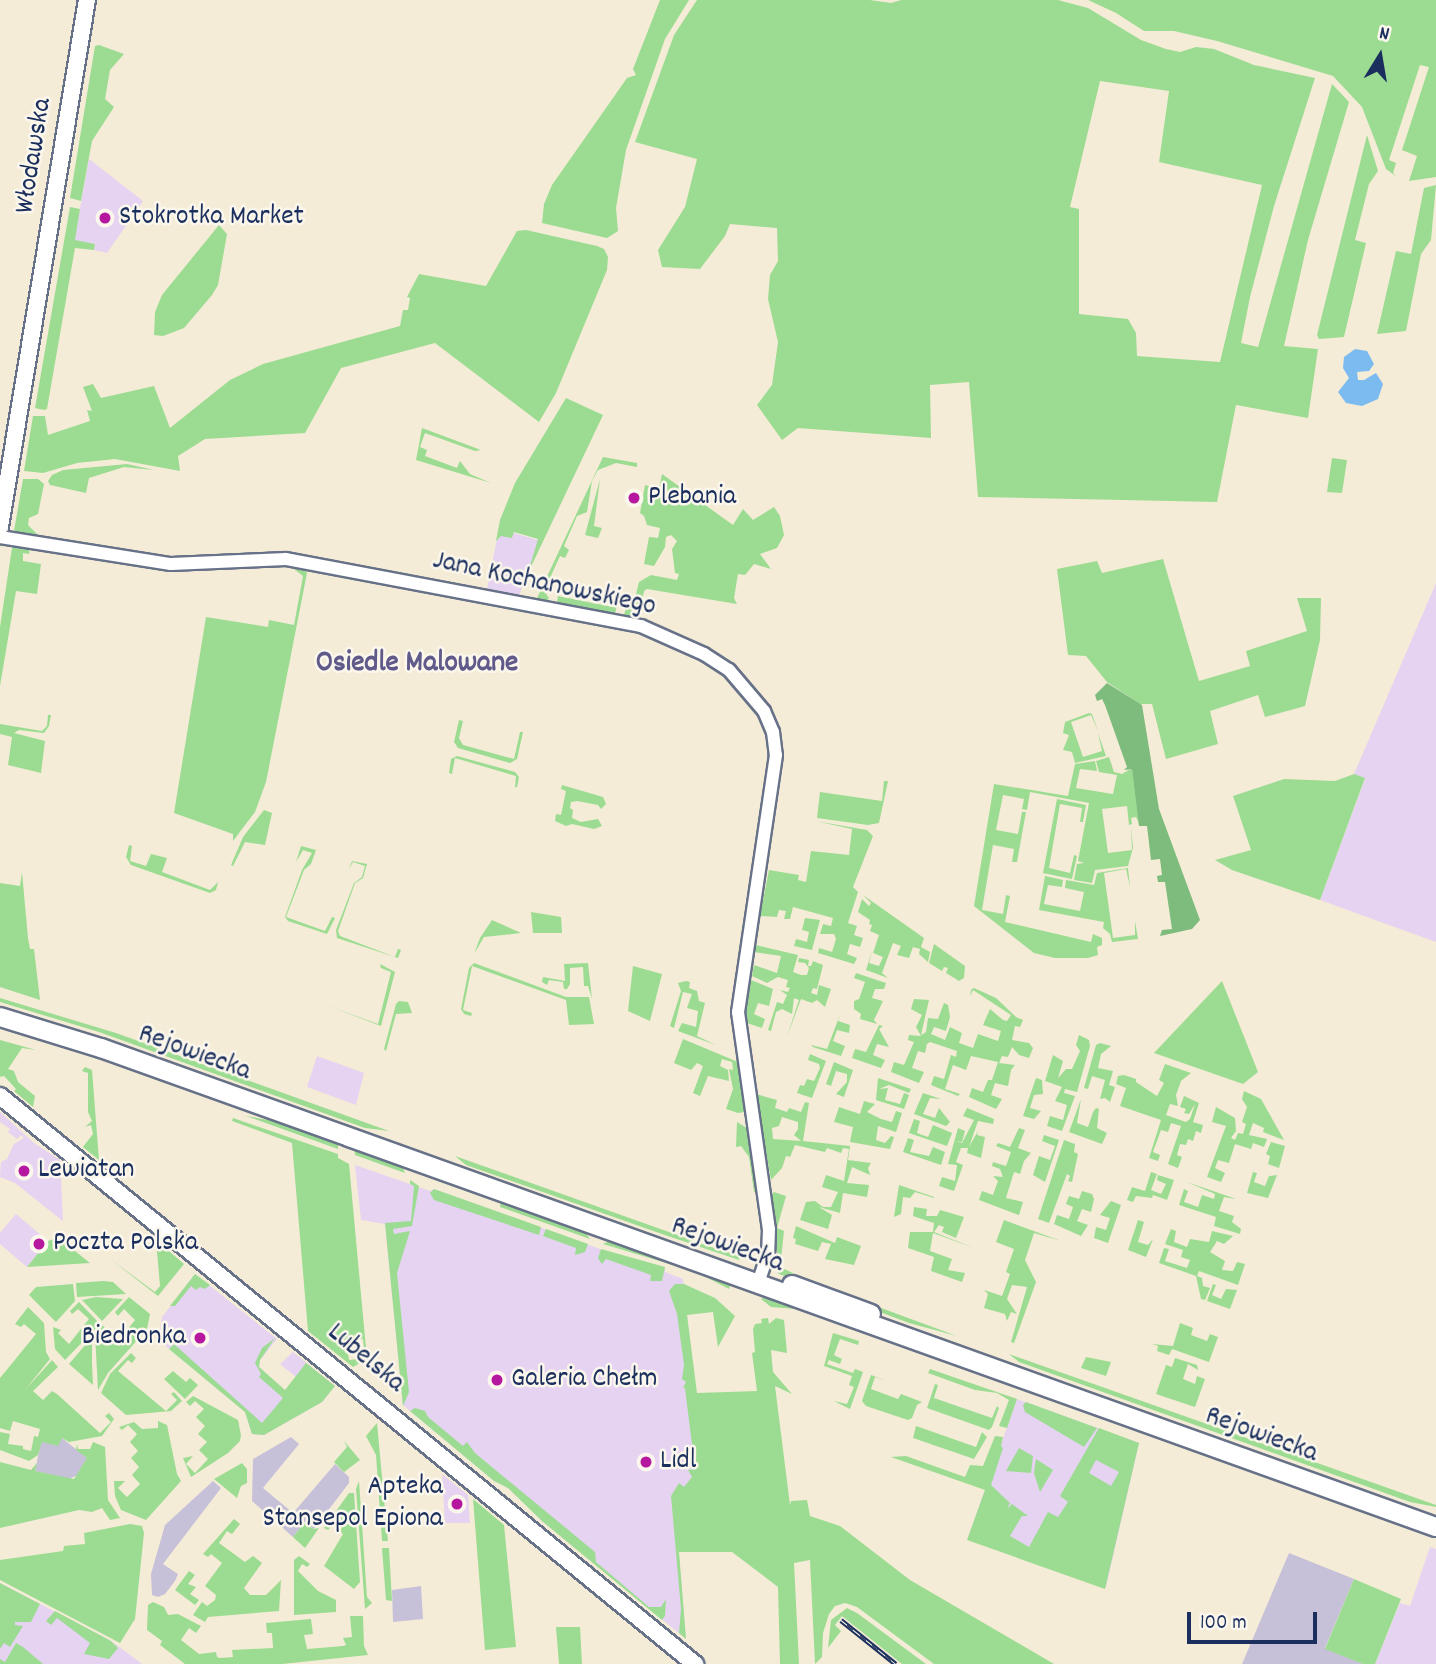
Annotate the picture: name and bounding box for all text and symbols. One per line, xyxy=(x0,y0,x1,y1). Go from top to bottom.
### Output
north arrow xyxy=(1345,21,1415,91)
text: N xyxy=(1377,21,1391,49)
street label: Włodawska xyxy=(9,96,61,216)
place label: Stokrotka Market xyxy=(119,201,304,235)
marker: Stokrotka Market xyxy=(97,210,113,226)
place label: Plebania xyxy=(648,481,736,515)
marker: Plebania xyxy=(626,490,642,506)
street label: Jana Kochanowskiego xyxy=(429,545,659,625)
district label: Osiedle Malowane xyxy=(316,647,518,683)
street label: Rejowiecka xyxy=(133,1018,255,1090)
place label: Lewiatan xyxy=(38,1154,134,1188)
marker: Lewiatan xyxy=(16,1163,32,1179)
street label: Rejowiecka xyxy=(666,1210,788,1282)
place label: Poczta Polska xyxy=(53,1227,198,1261)
marker: Poczta Polska xyxy=(31,1236,47,1252)
street label: Lubelska xyxy=(319,1317,411,1401)
place label: Biedronka xyxy=(82,1321,186,1355)
marker: Biedronka xyxy=(192,1330,208,1346)
place label: Galeria Chełm xyxy=(511,1363,658,1397)
marker: Galeria Chełm xyxy=(489,1372,505,1388)
street label: Rejowiecka xyxy=(1200,1400,1322,1472)
place label: Lidl xyxy=(660,1445,696,1479)
marker: Lidl xyxy=(638,1454,654,1470)
place label: Apteka Stansepol Epiona xyxy=(262,1471,443,1537)
marker: Apteka Stansepol Epiona xyxy=(449,1496,465,1512)
scale bar xyxy=(1191,1598,1320,1642)
text: 100 m xyxy=(1200,1609,1247,1639)

